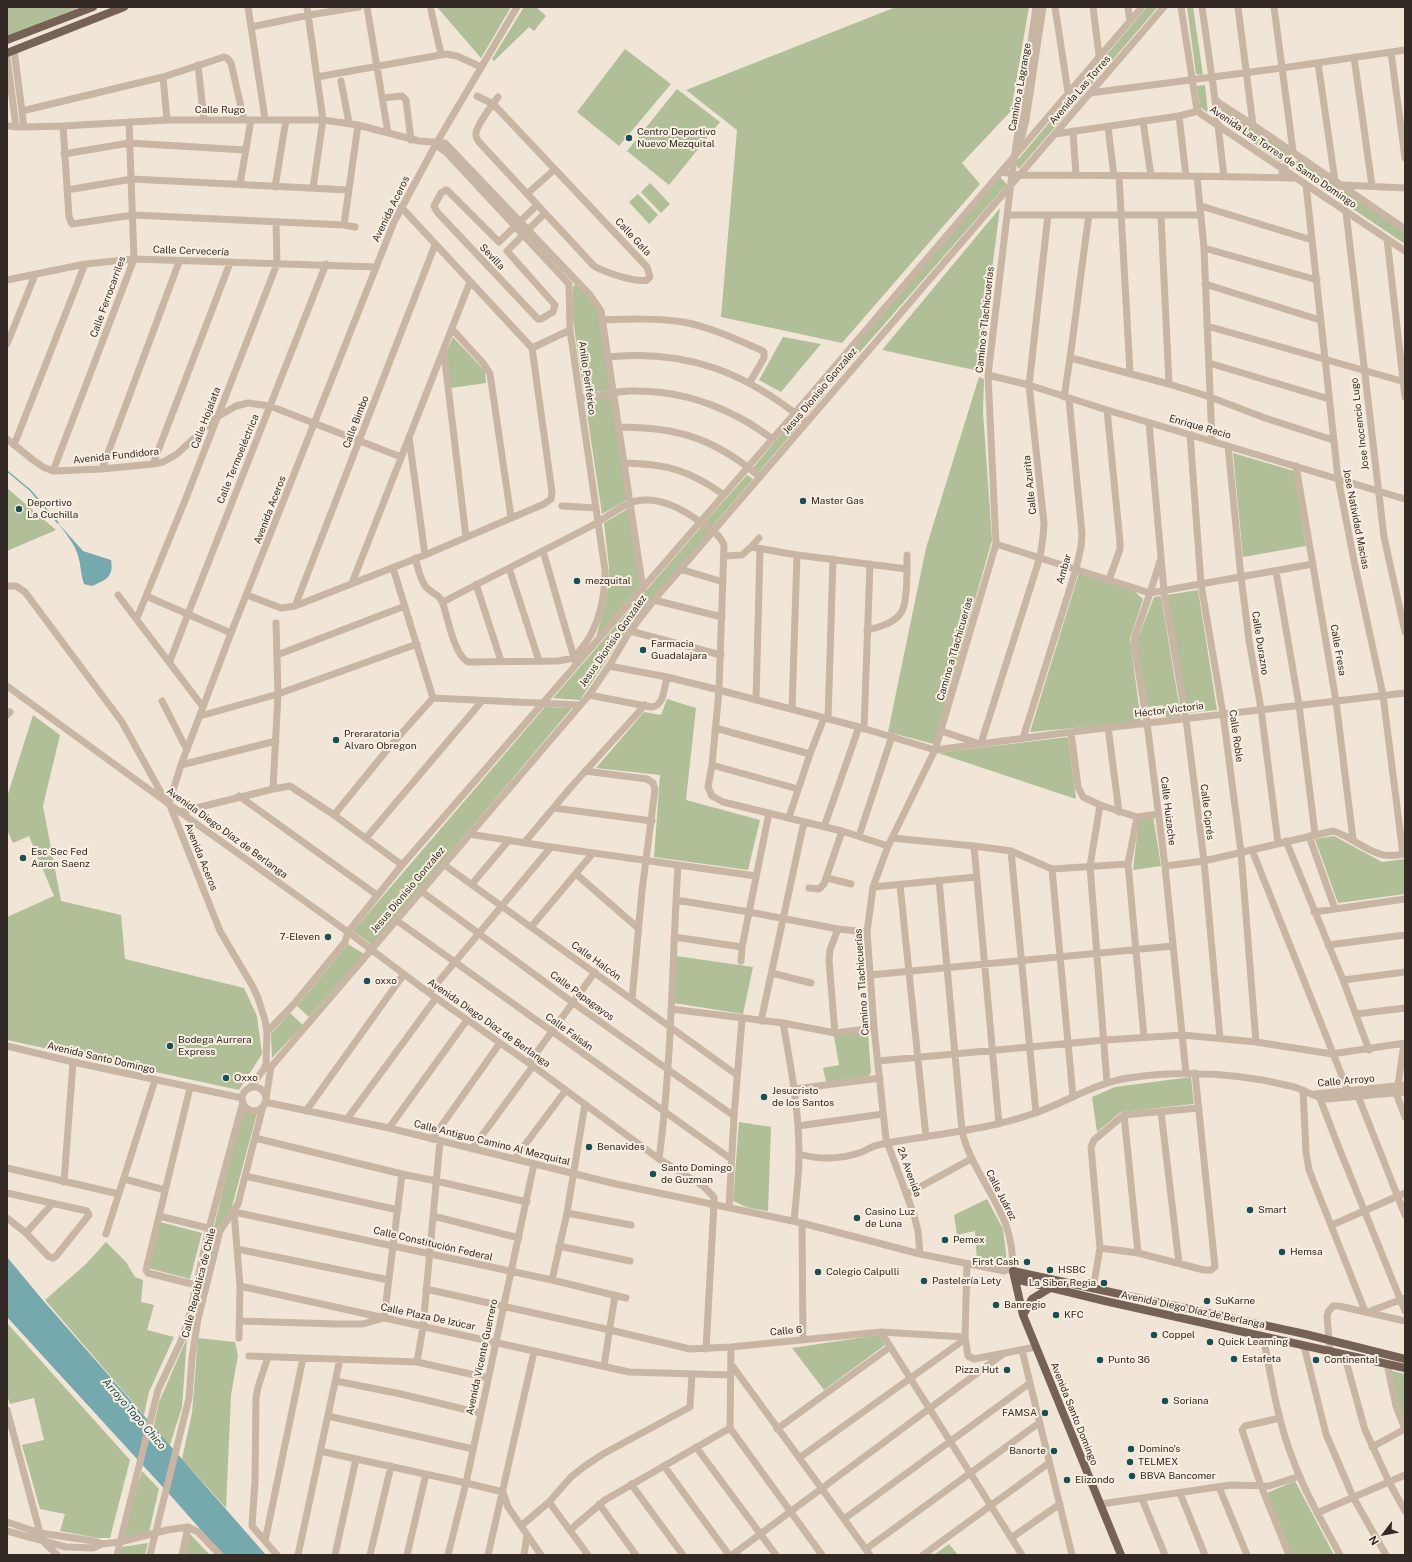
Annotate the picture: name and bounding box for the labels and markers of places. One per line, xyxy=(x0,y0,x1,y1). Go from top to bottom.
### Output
place label: Centro Deportivo Nuevo Mezquital xyxy=(637,126,716,150)
marker: Centro Deportivo Nuevo Mezquital xyxy=(624,133,634,143)
place label: Master Gas xyxy=(811,495,864,507)
marker: Master Gas xyxy=(798,496,808,506)
place label: Deportivo La Cuchilla xyxy=(27,497,78,520)
marker: Deportivo La Cuchilla xyxy=(14,504,24,514)
place label: mezquital xyxy=(585,575,631,587)
marker: mezquital xyxy=(572,576,582,586)
place label: Farmacia Guadalajara xyxy=(651,638,707,662)
marker: Farmacia Guadalajara xyxy=(638,645,648,655)
place label: Preraratoria Alvaro Obregon xyxy=(344,728,416,752)
marker: Preraratoria Alvaro Obregon xyxy=(331,735,341,745)
place label: Esc Sec Fed Aaron Saenz xyxy=(31,846,90,870)
marker: Esc Sec Fed Aaron Saenz xyxy=(18,853,28,863)
place label: 7-Eleven xyxy=(279,931,320,943)
marker: 7-Eleven xyxy=(323,932,333,942)
place label: oxxo xyxy=(375,975,397,987)
marker: oxxo xyxy=(362,976,372,986)
place label: Bodega Aurrera Express xyxy=(178,1034,252,1058)
marker: Bodega Aurrera Express xyxy=(165,1041,175,1051)
place label: Oxxo xyxy=(234,1072,258,1084)
marker: Oxxo xyxy=(221,1073,231,1083)
place label: Jesucristo de los Santos xyxy=(772,1085,834,1108)
marker: Jesucristo de los Santos xyxy=(759,1092,769,1102)
place label: Benavides xyxy=(597,1141,645,1153)
marker: Benavides xyxy=(584,1142,594,1152)
place label: Santo Domingo de Guzman xyxy=(661,1162,732,1186)
marker: Santo Domingo de Guzman xyxy=(648,1169,658,1179)
place label: Smart xyxy=(1258,1204,1287,1216)
marker: Smart xyxy=(1245,1205,1255,1215)
place label: Casino Luz de Luna xyxy=(865,1206,915,1230)
marker: Casino Luz de Luna xyxy=(852,1213,862,1223)
place label: Pemex xyxy=(953,1234,985,1246)
marker: Pemex xyxy=(940,1235,950,1245)
place label: Hemsa xyxy=(1290,1246,1322,1258)
marker: Hemsa xyxy=(1277,1247,1287,1257)
place label: First Cash xyxy=(972,1256,1019,1268)
marker: First Cash xyxy=(1022,1257,1032,1267)
place label: HSBC xyxy=(1058,1264,1086,1276)
marker: HSBC xyxy=(1045,1265,1055,1275)
place label: Colegio Calpulli xyxy=(826,1266,899,1278)
marker: Colegio Calpulli xyxy=(813,1267,823,1277)
place label: Pastelería Lety xyxy=(932,1275,1001,1287)
marker: Pastelería Lety xyxy=(919,1276,929,1286)
place label: La Siber Regia xyxy=(1029,1277,1096,1289)
marker: La Siber Regia xyxy=(1099,1278,1109,1288)
place label: SuKarne xyxy=(1215,1295,1255,1307)
marker: SuKarne xyxy=(1202,1296,1212,1306)
place label: Banregio xyxy=(1004,1299,1046,1311)
marker: Banregio xyxy=(991,1300,1001,1310)
place label: KFC xyxy=(1064,1309,1084,1321)
marker: KFC xyxy=(1051,1310,1061,1320)
place label: Coppel xyxy=(1162,1329,1195,1341)
marker: Coppel xyxy=(1149,1330,1159,1340)
place label: Quick Learning xyxy=(1218,1336,1288,1348)
marker: Quick Learning xyxy=(1205,1337,1215,1347)
place label: Estafeta xyxy=(1242,1353,1281,1365)
place label: Punto 36 xyxy=(1108,1354,1150,1366)
marker: Estafeta xyxy=(1229,1354,1239,1364)
place label: Continental xyxy=(1324,1354,1378,1366)
marker: Punto 36 xyxy=(1095,1355,1105,1365)
marker: Continental xyxy=(1311,1355,1321,1365)
place label: Pizza Hut xyxy=(955,1364,999,1376)
marker: Pizza Hut xyxy=(1002,1365,1012,1375)
place label: Soriana xyxy=(1173,1395,1209,1407)
marker: Soriana xyxy=(1160,1396,1170,1406)
place label: FAMSA xyxy=(1002,1407,1037,1419)
marker: FAMSA xyxy=(1040,1408,1050,1418)
place label: Domino's xyxy=(1139,1443,1180,1455)
marker: Domino's xyxy=(1126,1444,1136,1454)
place label: Banorte xyxy=(1009,1445,1046,1457)
marker: Banorte xyxy=(1049,1446,1059,1456)
place label: TELMEX xyxy=(1138,1456,1178,1468)
marker: TELMEX xyxy=(1125,1457,1135,1467)
place label: BBVA Bancomer xyxy=(1140,1470,1216,1482)
marker: BBVA Bancomer xyxy=(1127,1471,1137,1481)
place label: Elizondo xyxy=(1075,1474,1114,1486)
marker: Elizondo xyxy=(1062,1475,1072,1485)

